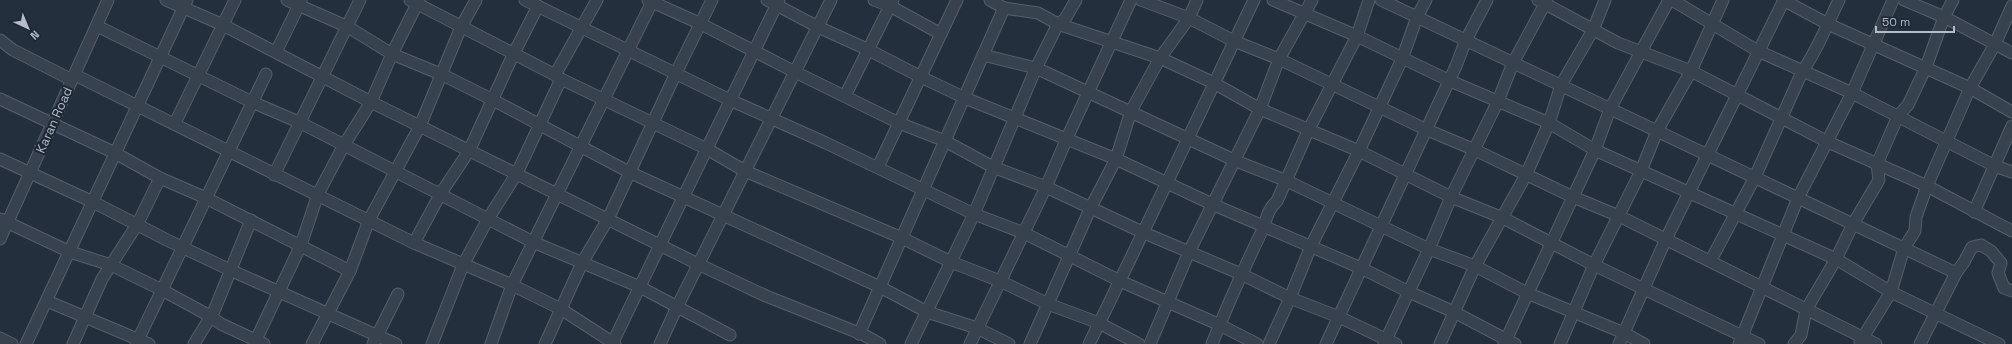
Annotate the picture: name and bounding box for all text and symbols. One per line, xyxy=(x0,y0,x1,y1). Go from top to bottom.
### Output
north arrow xyxy=(8,8,48,48)
scale bar xyxy=(1876,8,1954,34)
text: 50 m xyxy=(1882,14,1910,30)
text: N xyxy=(27,28,42,43)
street label: Karan Road xyxy=(32,84,76,156)

